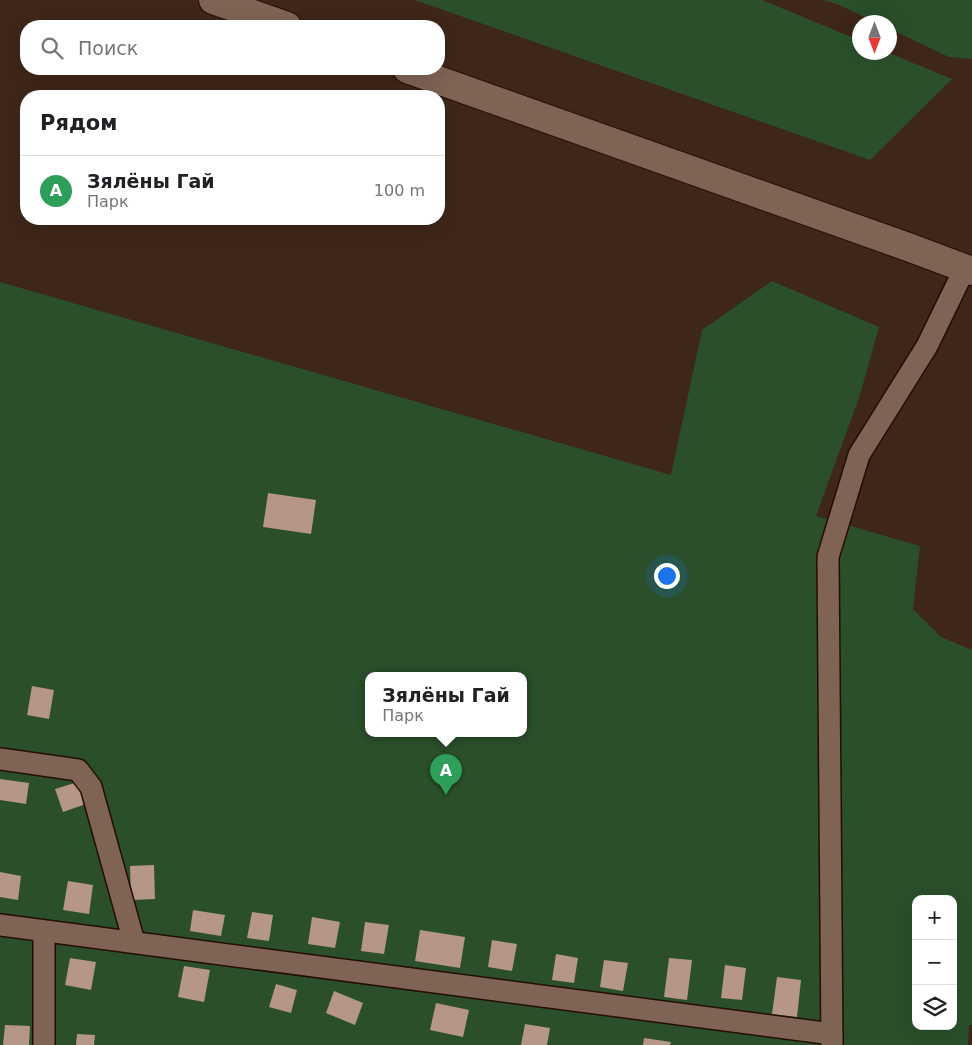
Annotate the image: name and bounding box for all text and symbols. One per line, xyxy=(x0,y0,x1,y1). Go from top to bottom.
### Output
north arrow xyxy=(852,15,897,60)
search box xyxy=(20,20,445,75)
icon: search xyxy=(38,34,66,62)
text: Поиск xyxy=(78,37,138,59)
text: Рядом xyxy=(40,111,117,135)
text: Зялёны Гай xyxy=(87,170,215,192)
text: A xyxy=(50,181,62,200)
text: 100 m xyxy=(374,181,425,200)
text: Парк xyxy=(87,192,129,211)
your location xyxy=(654,563,680,589)
popup xyxy=(365,672,527,737)
text: Зялёны Гай xyxy=(382,684,510,706)
text: Парк xyxy=(382,706,424,725)
pin: A xyxy=(430,754,462,795)
map controls xyxy=(912,895,957,1030)
button: + xyxy=(912,895,957,940)
button: − xyxy=(912,940,957,985)
button: layers xyxy=(912,985,957,1030)

